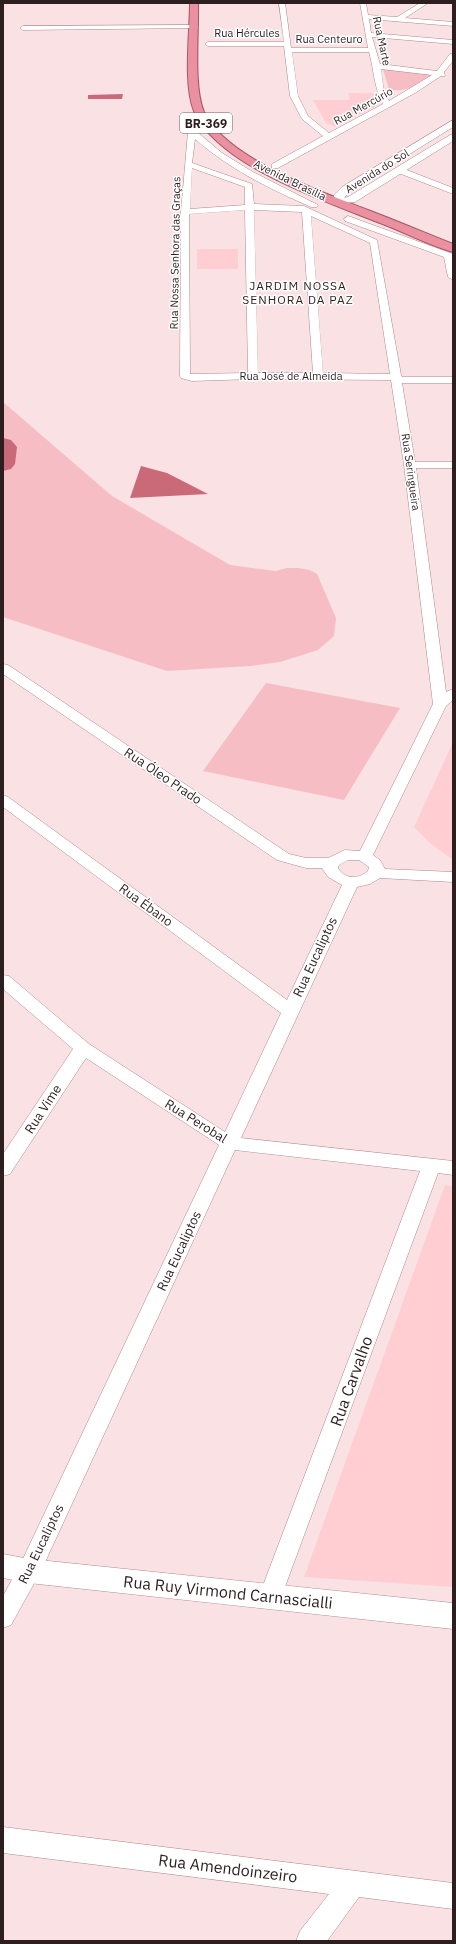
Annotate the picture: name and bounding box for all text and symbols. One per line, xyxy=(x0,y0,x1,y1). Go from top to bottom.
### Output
street label: Rua Marte xyxy=(370,15,394,67)
street label: Rua Hércules xyxy=(214,26,280,40)
street label: Rua Centeuro xyxy=(295,32,363,46)
street label: Rua Mercúrio xyxy=(331,84,395,128)
road number: BR-369 xyxy=(180,113,232,133)
street label: Avenida do Sol xyxy=(342,146,412,196)
street label: Avenida Brasília xyxy=(252,156,329,204)
street label: Rua Nossa Senhora das Graças xyxy=(167,176,183,330)
district label: JARDIM NOSSA SENHORA DA PAZ xyxy=(242,278,354,307)
street label: Rua José de Almeida xyxy=(239,369,343,383)
street label: Rua Seringueira xyxy=(399,432,423,512)
street label: Rua Óleo Prado xyxy=(121,744,205,808)
street label: Rua Ébano xyxy=(116,880,176,930)
street label: Rua Eucaliptos xyxy=(289,914,341,1000)
street label: Rua Vime xyxy=(21,1081,65,1137)
street label: Rua Perobal xyxy=(162,1095,231,1147)
street label: Rua Eucaliptos xyxy=(153,1208,205,1294)
street label: Rua Carvalho xyxy=(325,1333,377,1429)
street label: Rua Eucaliptos xyxy=(14,1501,68,1587)
street label: Rua Ruy Virmond Carnascialli xyxy=(122,1571,334,1613)
street label: Rua Amendoinzeiro xyxy=(157,1850,299,1886)

